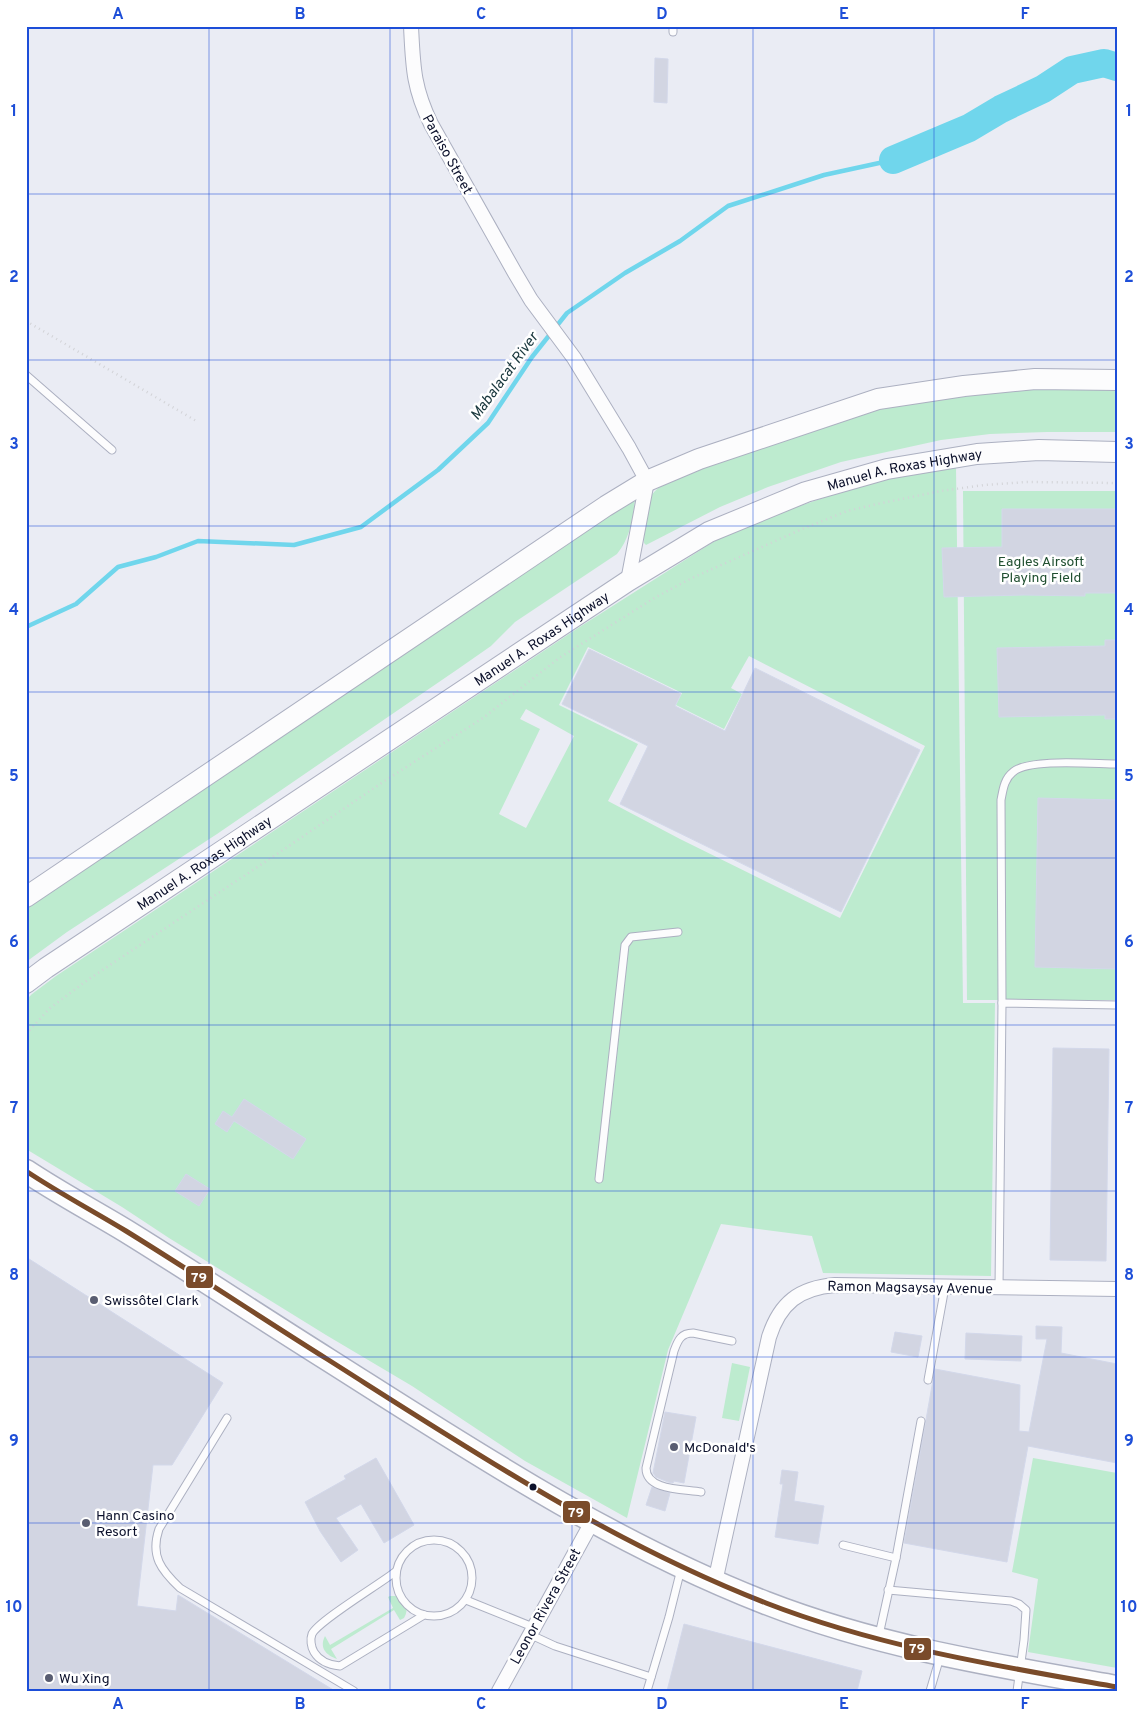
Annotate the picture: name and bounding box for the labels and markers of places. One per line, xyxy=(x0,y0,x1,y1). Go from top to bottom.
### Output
place label: Swissôtel Clark xyxy=(104,1293,199,1310)
marker: Swissôtel Clark xyxy=(88,1294,100,1306)
place label: McDonald's xyxy=(684,1440,756,1457)
marker: McDonald's xyxy=(668,1441,680,1453)
unlabelled marker xyxy=(528,1482,538,1492)
place label: Hann Casino Resort xyxy=(96,1508,175,1541)
marker: Hann Casino Resort xyxy=(80,1517,92,1529)
place label: Wu Xing xyxy=(59,1671,110,1688)
marker: Wu Xing xyxy=(43,1672,55,1684)

